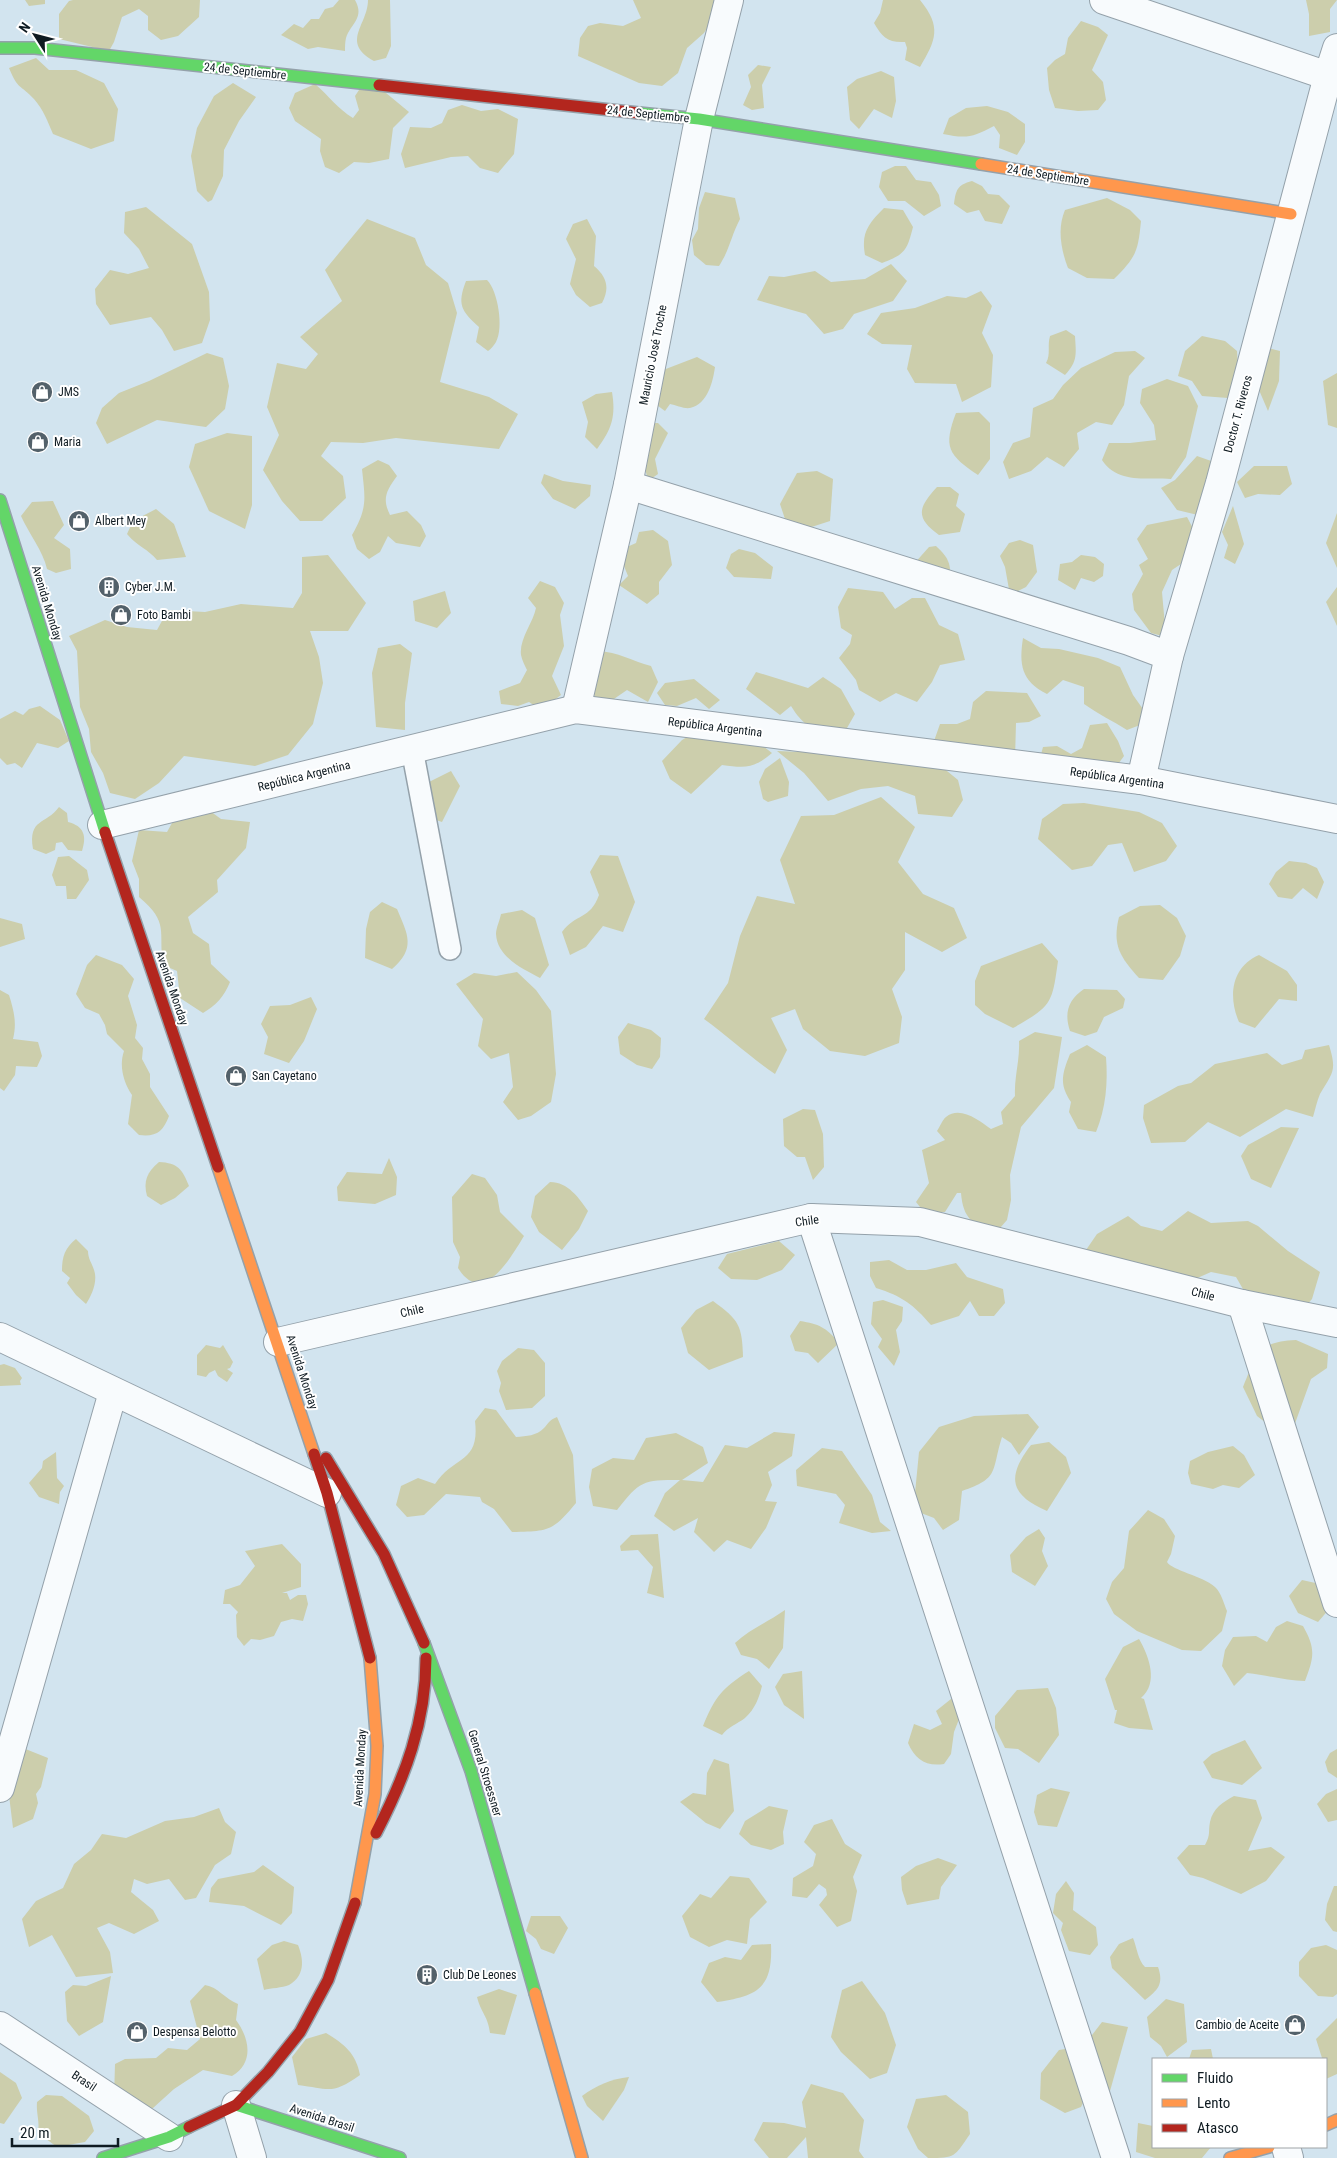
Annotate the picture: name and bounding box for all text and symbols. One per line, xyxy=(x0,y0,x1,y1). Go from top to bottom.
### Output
north arrow xyxy=(10,10,60,60)
text: N xyxy=(15,19,33,36)
street label: 24 de Septiembre xyxy=(203,60,287,82)
street label: 24 de Septiembre xyxy=(606,103,690,125)
street label: 24 de Septiembre xyxy=(1006,162,1090,188)
street label: Mauricio José Troche xyxy=(636,303,670,406)
street label: Doctor T. Riveros xyxy=(1221,374,1255,454)
shop icon: JMS xyxy=(30,380,54,404)
place label: JMS xyxy=(58,385,79,399)
shop icon: Maria xyxy=(26,430,50,454)
place label: Maria xyxy=(54,435,81,449)
shop icon: Albert Mey xyxy=(67,509,91,533)
place label: Albert Mey xyxy=(95,514,146,528)
street label: Avenida Monday xyxy=(29,564,65,642)
building icon: Cyber J.M. xyxy=(97,575,121,599)
place label: Cyber J.M. xyxy=(125,580,176,594)
shop icon: Foto Bambi xyxy=(109,603,133,627)
place label: Foto Bambi xyxy=(137,608,191,622)
street label: República Argentina xyxy=(667,714,763,740)
street label: República Argentina xyxy=(256,758,352,794)
street label: República Argentina xyxy=(1069,764,1165,792)
street label: Avenida Monday xyxy=(153,949,191,1027)
shop icon: San Cayetano xyxy=(224,1064,248,1088)
place label: San Cayetano xyxy=(252,1069,317,1083)
street label: Chile xyxy=(794,1212,820,1230)
street label: Chile xyxy=(1190,1284,1217,1304)
street label: Chile xyxy=(399,1301,425,1320)
street label: Avenida Monday xyxy=(283,1333,321,1411)
street label: General Stroessner xyxy=(465,1728,505,1818)
street label: Avenida Monday xyxy=(351,1729,369,1807)
building icon: Club De Leones xyxy=(415,1963,439,1987)
place label: Club De Leones xyxy=(443,1968,517,1982)
shop icon: Cambio de Aceite xyxy=(1283,2013,1307,2037)
place label: Cambio de Aceite xyxy=(1196,2018,1279,2032)
shop icon: Despensa Belotto xyxy=(125,2020,149,2044)
place label: Despensa Belotto xyxy=(153,2025,236,2039)
legend xyxy=(1152,2058,1327,2148)
street label: Brasil xyxy=(69,2068,99,2094)
text: Fluido xyxy=(1197,2069,1233,2087)
text: Lento xyxy=(1197,2094,1230,2112)
street label: Avenida Brasil xyxy=(288,2101,356,2135)
scale bar xyxy=(12,2116,119,2148)
text: Atasco xyxy=(1197,2119,1238,2137)
text: 20 m xyxy=(20,2124,50,2142)

